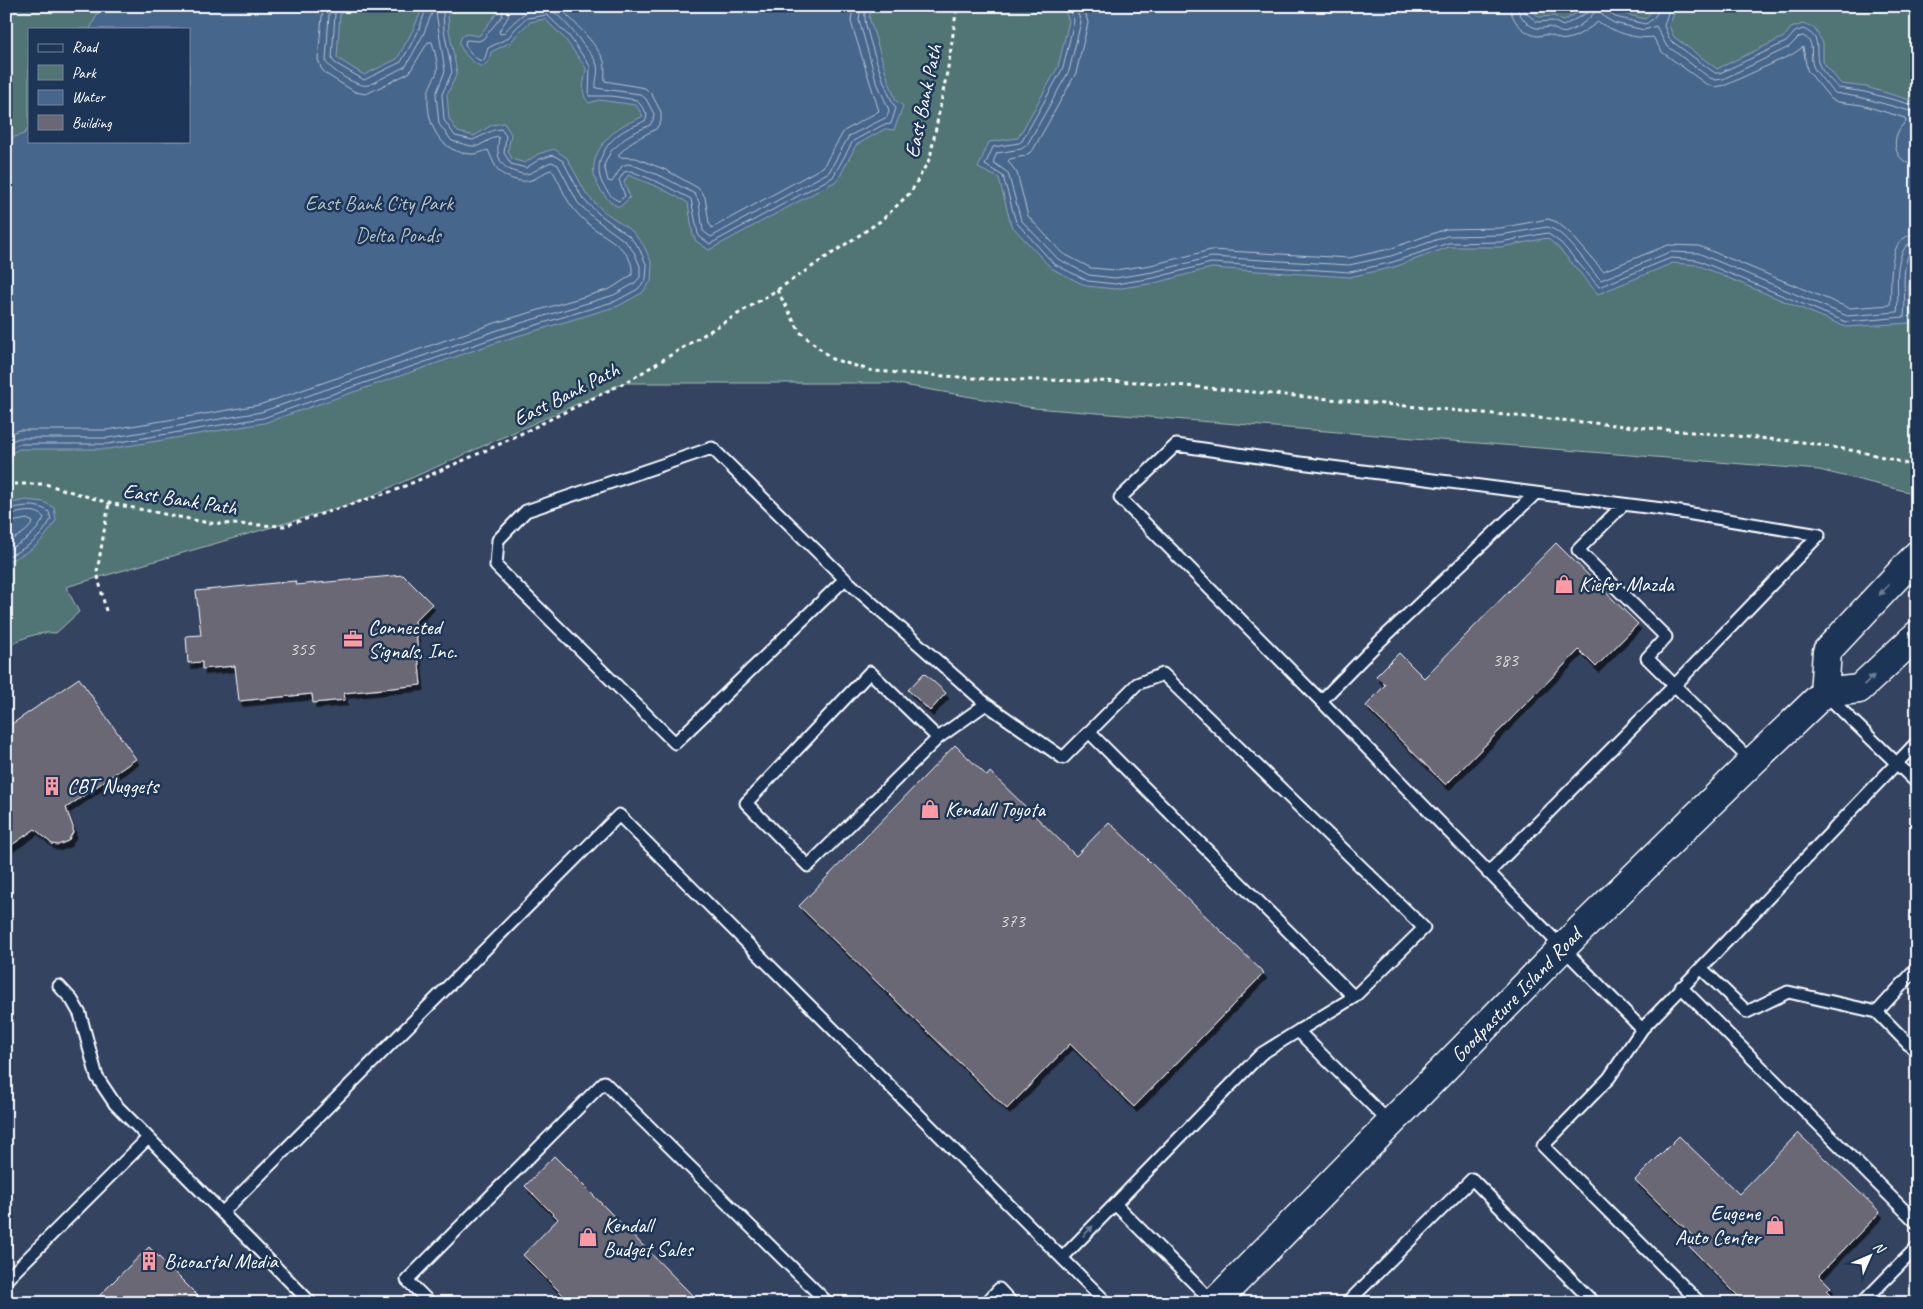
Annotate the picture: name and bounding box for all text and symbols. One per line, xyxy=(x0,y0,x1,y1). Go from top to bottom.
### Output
legend xyxy=(28,28,190,142)
text: Road xyxy=(72,38,99,57)
street label: East Bank Path xyxy=(898,42,948,160)
text: Park xyxy=(72,64,97,83)
text: Water xyxy=(72,88,106,107)
text: Building xyxy=(72,114,112,133)
park label: East Bank City Park xyxy=(305,190,454,216)
park label: Delta Ponds xyxy=(355,222,442,248)
street label: East Bank Path xyxy=(509,356,624,432)
street label: East Bank Path xyxy=(121,477,239,521)
place label: Kiefer Mazda xyxy=(1579,571,1675,597)
shop icon: Kiefer Mazda xyxy=(1553,573,1575,595)
one-way arrow xyxy=(1878,584,1890,596)
place label: Connected Signals, Inc. xyxy=(368,614,458,664)
office icon: Connected Signals, Inc. xyxy=(342,628,364,650)
house number: 355 xyxy=(289,637,316,661)
house number: 383 xyxy=(1492,648,1519,672)
one-way arrow xyxy=(1863,674,1875,686)
place label: CBT Nuggets xyxy=(67,773,160,799)
building icon: CBT Nuggets xyxy=(41,775,63,797)
place label: Kendall Toyota xyxy=(945,796,1047,822)
shop icon: Kendall Toyota xyxy=(919,798,941,820)
house number: 373 xyxy=(999,909,1026,933)
street label: Goodpasture Island Road xyxy=(1445,920,1589,1068)
place label: Eugene Auto Center xyxy=(1675,1200,1762,1250)
place label: Kendall Budget Sales xyxy=(603,1212,694,1262)
shop icon: Eugene Auto Center xyxy=(1764,1214,1786,1236)
one-way arrow xyxy=(1082,1225,1094,1237)
shop icon: Kendall Budget Sales xyxy=(577,1226,599,1248)
north arrow xyxy=(1846,1232,1896,1282)
text: N xyxy=(1870,1238,1890,1258)
place label: Bicoastal Media xyxy=(164,1248,280,1274)
building icon: Bicoastal Media xyxy=(138,1250,160,1272)

